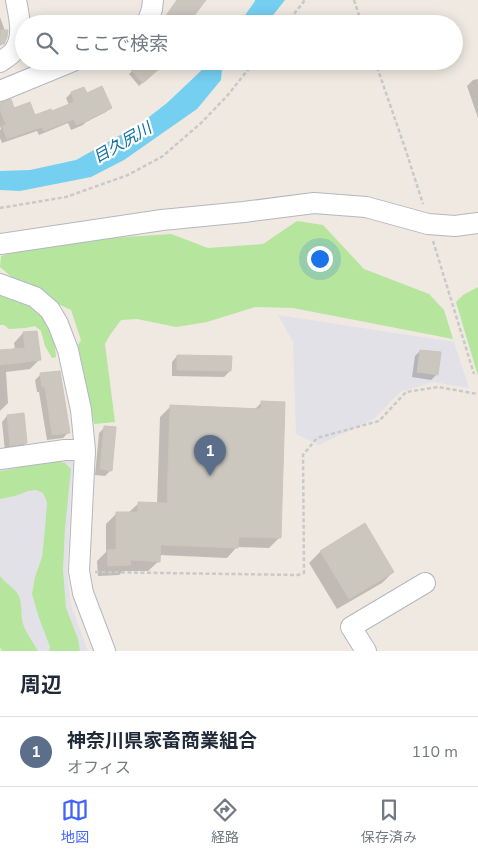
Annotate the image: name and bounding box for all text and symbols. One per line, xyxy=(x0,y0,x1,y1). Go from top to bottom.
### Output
search box xyxy=(15,15,463,70)
icon: search xyxy=(33,29,61,57)
text: ここで検索 xyxy=(73,31,168,57)
water label: 目久尻川 xyxy=(89,116,157,168)
your location xyxy=(307,246,333,272)
pin: 1 xyxy=(194,435,226,476)
text: 周辺 xyxy=(20,671,62,699)
text: 神奈川県家畜商業組合 xyxy=(67,728,257,754)
text: 1 xyxy=(31,741,41,763)
text: 110 m xyxy=(411,741,458,763)
text: オフィス xyxy=(67,757,131,779)
tab: 地図 xyxy=(61,796,89,847)
tab: 経路 xyxy=(211,796,239,847)
tab: 保存済み xyxy=(361,796,417,847)

